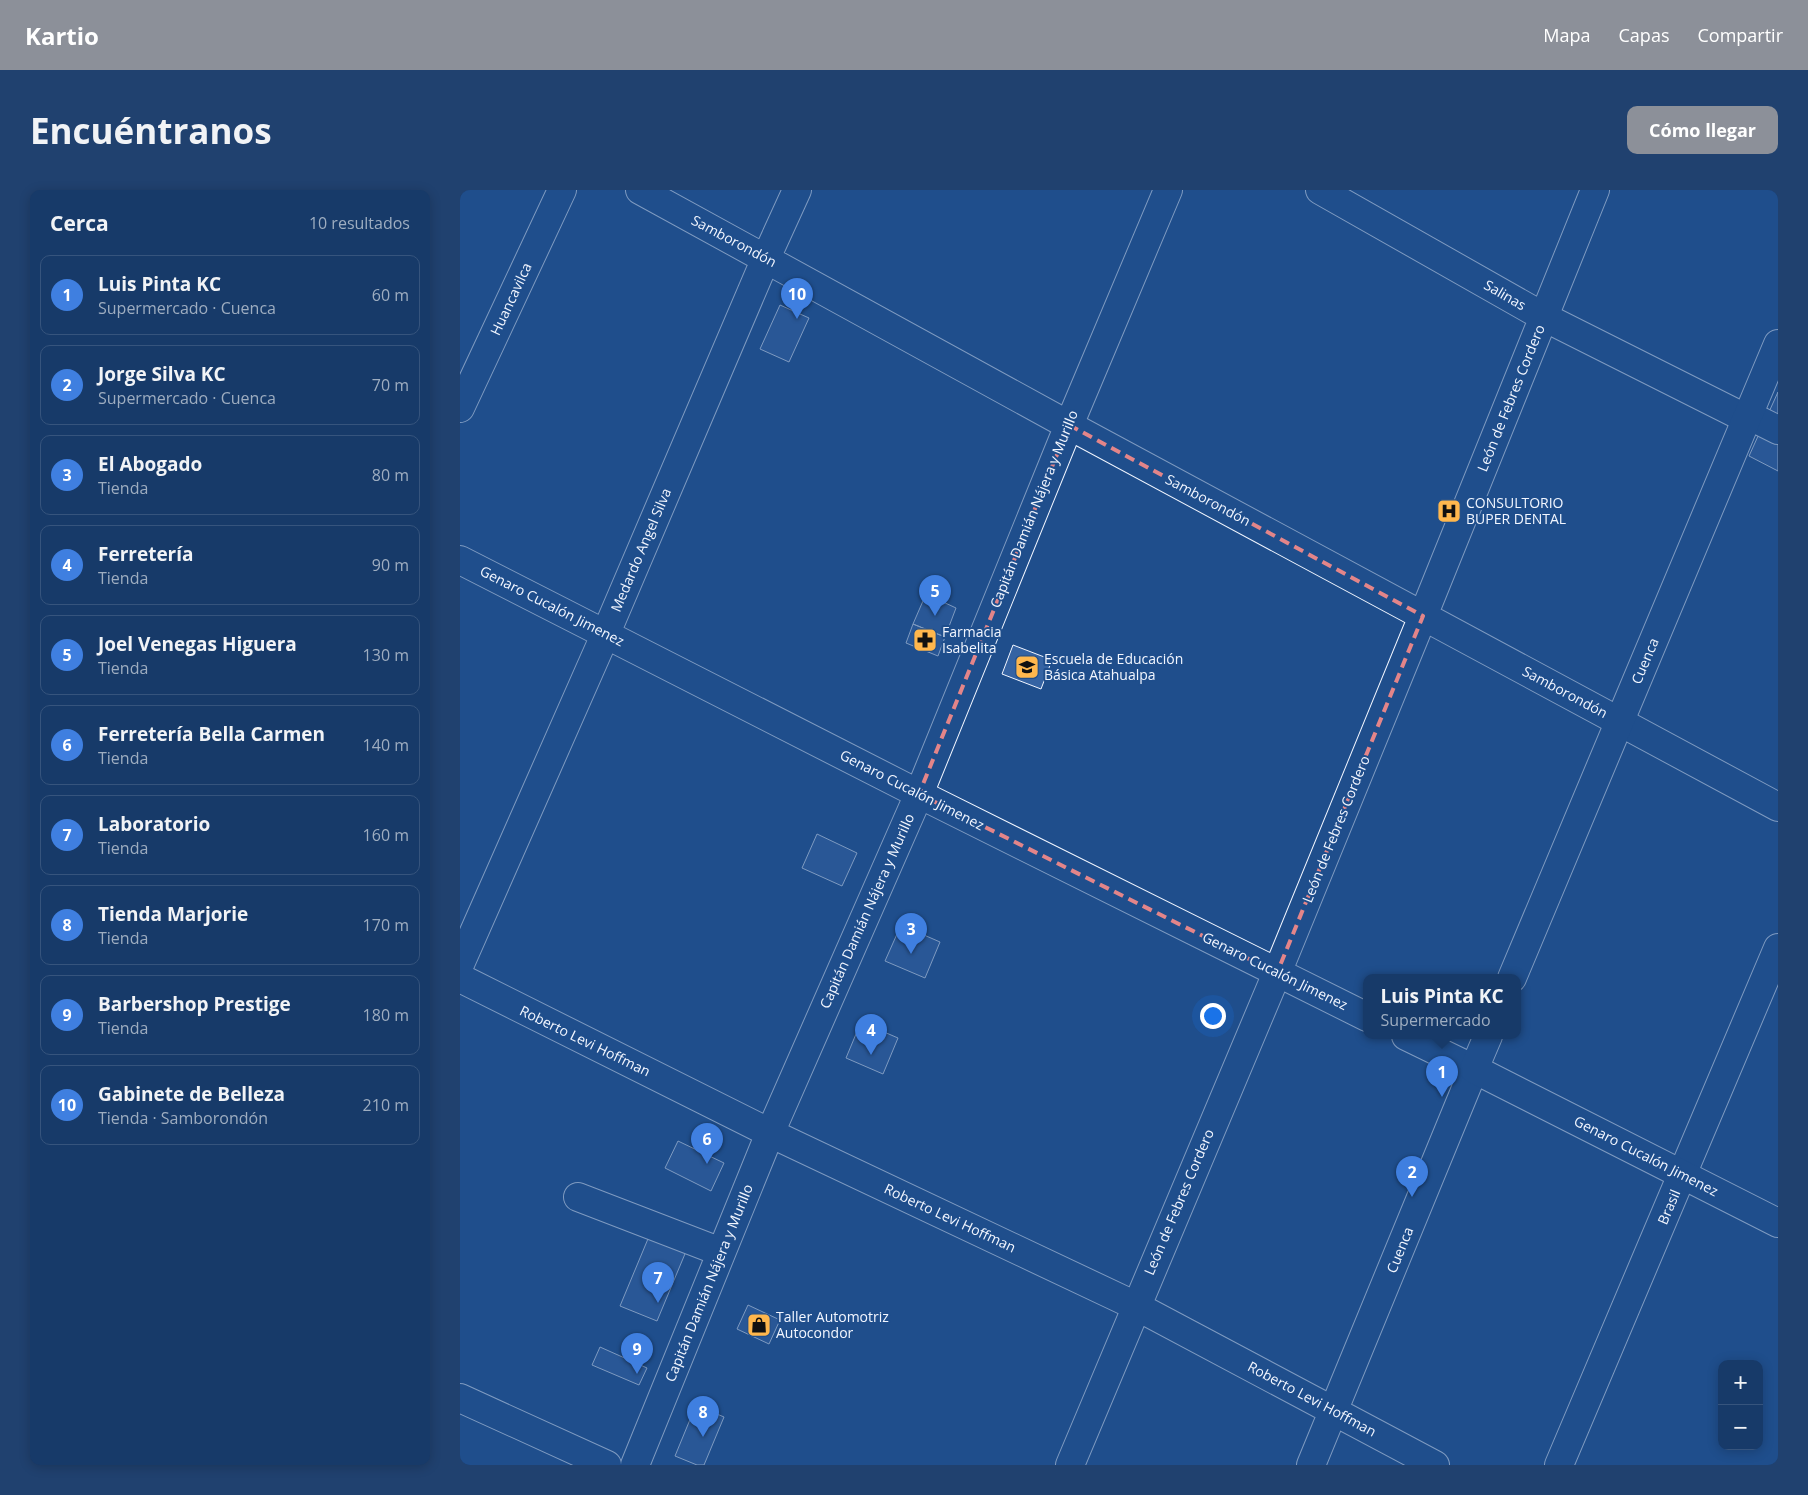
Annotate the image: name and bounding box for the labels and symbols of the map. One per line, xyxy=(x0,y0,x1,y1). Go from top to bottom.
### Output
street label: Samborondón xyxy=(688,210,780,271)
street label: Huancavilca xyxy=(485,259,536,338)
street label: Salinas xyxy=(1481,275,1530,314)
pin: 10 xyxy=(781,278,813,319)
street label: León de Febres Cordero xyxy=(1472,321,1549,474)
street label: Capitán Damián Nájera y Murillo xyxy=(985,407,1082,610)
street label: Samborondón xyxy=(1162,469,1254,530)
street label: Medardo Angel Silva xyxy=(606,485,675,615)
place label: CONSULTORIO BUPER DENTAL xyxy=(1466,493,1566,528)
hospital icon: CONSULTORIO BUPER DENTAL xyxy=(1436,498,1462,524)
street label: Genaro Cucalón Jimenez xyxy=(477,561,628,650)
pin: 5 xyxy=(919,575,951,616)
place label: Farmacia Isabelita xyxy=(942,622,1002,657)
pharmacy icon: Farmacia Isabelita xyxy=(912,627,938,653)
street label: Cuenca xyxy=(1626,635,1663,687)
place label: Escuela de Educación Básica Atahualpa xyxy=(1044,649,1183,684)
school or university icon: Escuela de Educación Básica Atahualpa xyxy=(1014,654,1040,680)
street label: Samborondón xyxy=(1519,661,1611,722)
street label: Genaro Cucalón Jimenez xyxy=(837,745,988,834)
street label: León de Febres Cordero xyxy=(1297,752,1374,905)
street label: Capitán Damián Nájera y Murillo xyxy=(815,810,918,1011)
pin: 3 xyxy=(895,913,927,954)
street label: Genaro Cucalón Jimenez xyxy=(1199,927,1351,1014)
street label: Roberto Levi Hoffman xyxy=(517,1001,654,1080)
your location xyxy=(1200,1003,1226,1029)
pin: 4 xyxy=(855,1014,887,1055)
pin: 1 xyxy=(1426,1056,1458,1097)
street label: Genaro Cucalón Jimenez xyxy=(1571,1111,1722,1200)
pin: 6 xyxy=(691,1123,723,1164)
street label: León de Febres Cordero xyxy=(1139,1126,1218,1278)
pin: 2 xyxy=(1396,1156,1428,1197)
street label: Roberto Levi Hoffman xyxy=(881,1179,1019,1256)
street label: Capitán Damián Nájera y Murillo xyxy=(660,1181,757,1384)
street label: Brasil xyxy=(1653,1186,1684,1227)
street label: Cuenca xyxy=(1382,1224,1417,1276)
pin: 7 xyxy=(642,1262,674,1303)
place label: Taller Automotriz Autocondor xyxy=(776,1307,889,1342)
shop icon: Taller Automotriz Autocondor xyxy=(746,1312,772,1338)
pin: 9 xyxy=(621,1333,653,1374)
street label: Roberto Levi Hoffman xyxy=(1245,1357,1380,1441)
pin: 8 xyxy=(687,1396,719,1437)

